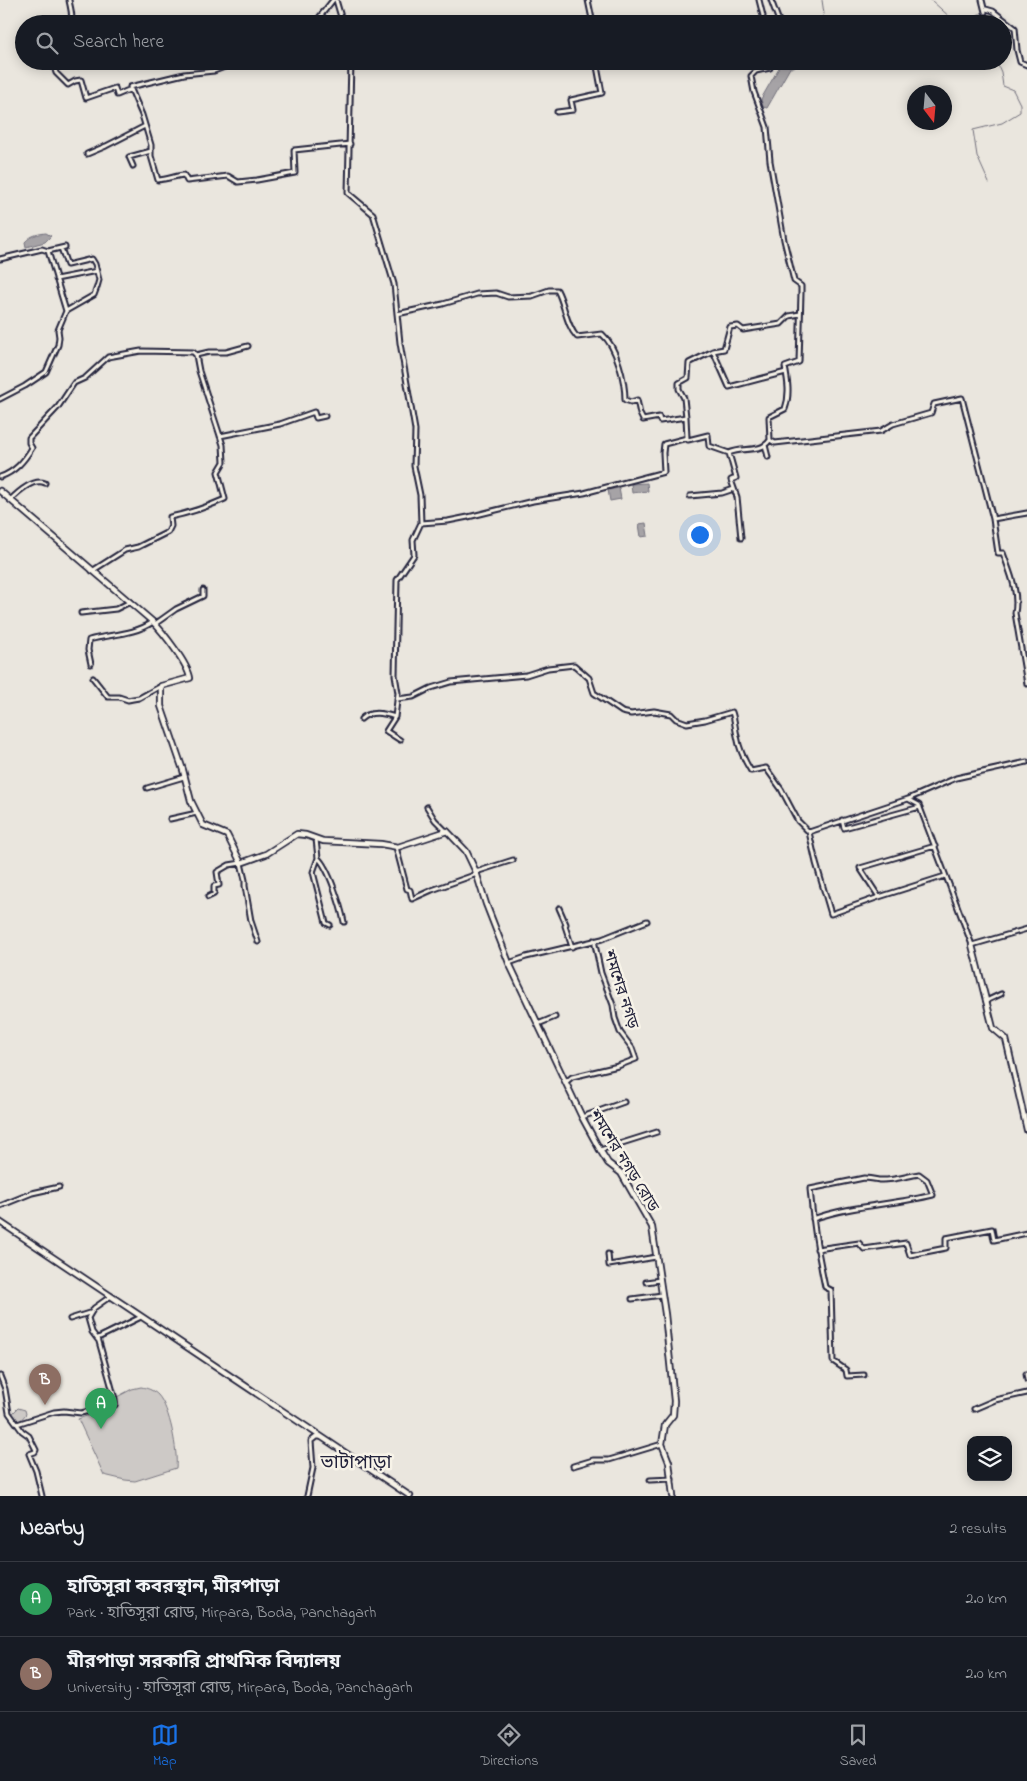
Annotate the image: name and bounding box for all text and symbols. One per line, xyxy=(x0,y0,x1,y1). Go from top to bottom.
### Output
search box xyxy=(15,15,1012,70)
icon: search xyxy=(33,29,61,57)
text: Search here xyxy=(73,29,164,56)
north arrow xyxy=(907,85,952,130)
your location xyxy=(687,522,713,548)
street label: শমশের নগড় xyxy=(596,946,644,1033)
street label: শমশের নগড় রোড xyxy=(582,1104,665,1217)
pin: B xyxy=(29,1364,61,1405)
pin: A xyxy=(85,1388,117,1429)
map controls xyxy=(967,1436,1012,1481)
button: layers xyxy=(967,1436,1012,1481)
district label: ভাটাপাড়া xyxy=(319,1450,392,1477)
text: Nearby xyxy=(20,1514,84,1544)
text: 2 results xyxy=(949,1517,1007,1541)
text: হাতিসূরা কবরস্থান, মীরপাড়া xyxy=(67,1574,279,1601)
text: A xyxy=(31,1587,41,1611)
text: 2.0 km xyxy=(965,1587,1007,1611)
text: Park · হাতিসূরা রোড, Mirpara, Boda, Panchagarh xyxy=(67,1601,376,1625)
text: মীরপাড়া সরকারি প্রাথমিক বিদ্যালয় xyxy=(67,1649,340,1676)
text: B xyxy=(31,1662,41,1686)
text: 2.0 km xyxy=(965,1662,1007,1686)
text: University · হাতিসূরা রোড, Mirpara, Boda, Panchagarh xyxy=(67,1676,413,1700)
tab: Map xyxy=(151,1721,179,1772)
tab: Directions xyxy=(480,1721,538,1772)
tab: Saved xyxy=(840,1721,876,1772)

